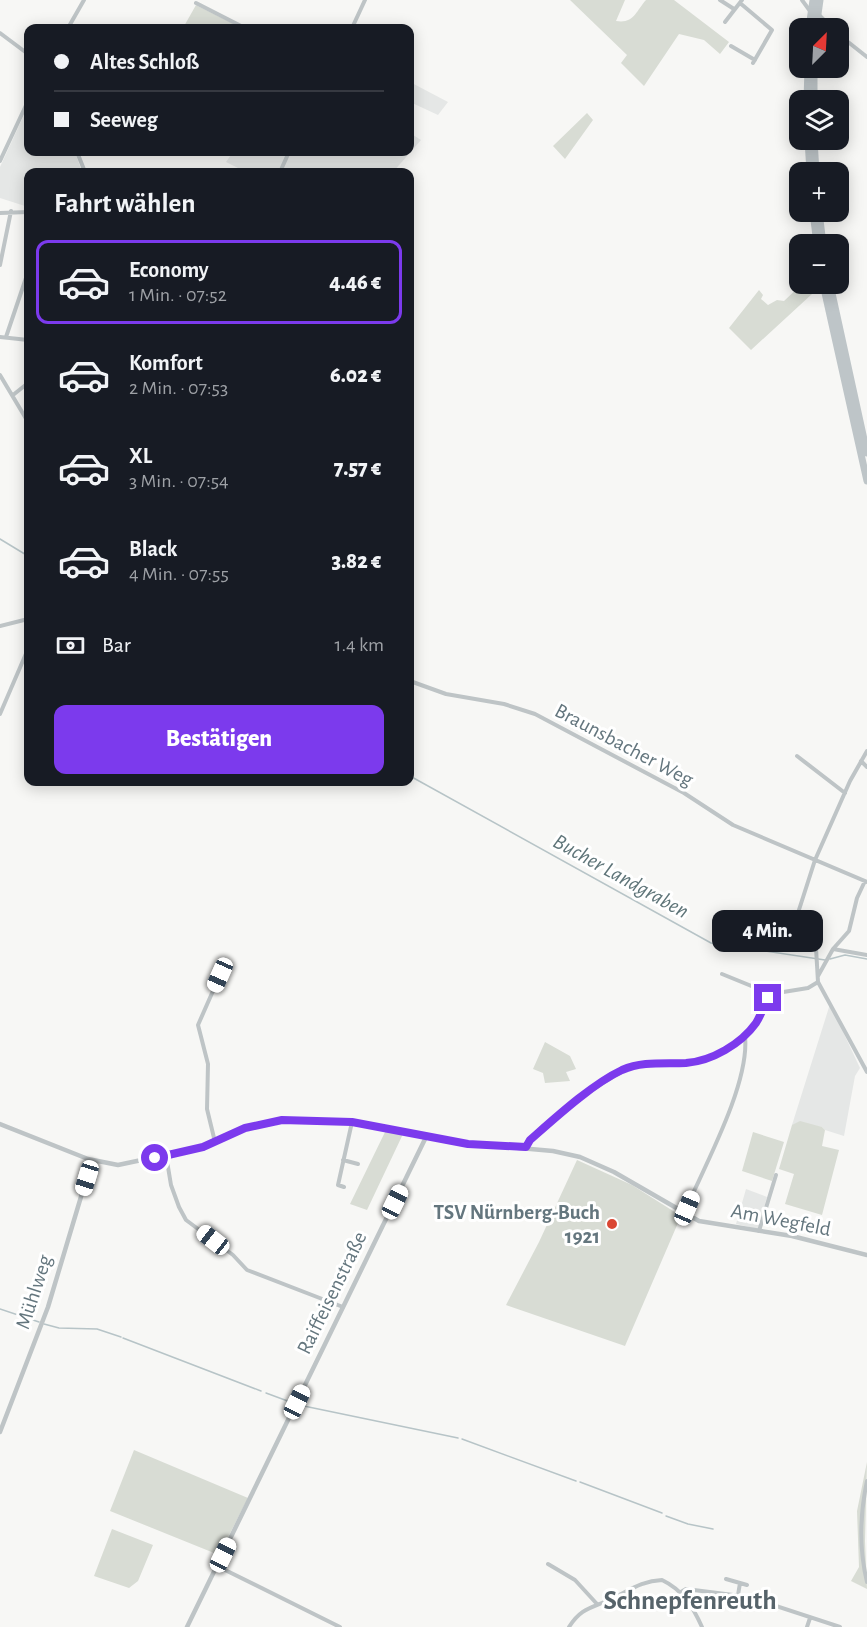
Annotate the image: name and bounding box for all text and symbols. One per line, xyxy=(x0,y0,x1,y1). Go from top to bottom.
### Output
north arrow xyxy=(789,18,849,78)
map controls xyxy=(789,18,849,294)
text: Altes Schloß xyxy=(90,51,199,73)
button: layers xyxy=(789,90,849,150)
text: Seeweg xyxy=(90,109,158,131)
button: + xyxy=(789,162,849,222)
text: Fahrt wählen xyxy=(54,190,196,217)
button: − xyxy=(789,234,849,294)
icon: car xyxy=(57,255,111,309)
text: Economy xyxy=(129,259,209,281)
text: 4.46 € xyxy=(329,271,381,293)
text: 1 Min. · 07:52 xyxy=(129,285,227,305)
icon: car xyxy=(57,348,111,402)
text: Komfort xyxy=(129,352,203,374)
text: 6.02 € xyxy=(330,364,381,386)
text: 2 Min. · 07:53 xyxy=(129,378,228,398)
icon: car xyxy=(57,441,111,495)
text: XL xyxy=(129,445,152,467)
text: 7.57 € xyxy=(334,457,381,479)
text: 3 Min. · 07:54 xyxy=(129,471,229,491)
icon: car xyxy=(57,534,111,588)
text: Black xyxy=(129,538,177,560)
text: 3.82 € xyxy=(331,550,381,572)
text: 4 Min. · 07:55 xyxy=(129,564,229,584)
icon: cash xyxy=(54,629,87,662)
text: Bar xyxy=(102,634,131,656)
text: 1.4 km xyxy=(335,635,384,655)
street label: Braunsbacher Weg xyxy=(551,700,697,791)
button: Bestätigen xyxy=(54,705,384,774)
water label: Bucher Landgraben xyxy=(550,830,692,922)
callout: 4 Min. xyxy=(712,911,824,953)
text: 4 Min. xyxy=(743,921,792,941)
car xyxy=(204,955,236,995)
route end xyxy=(754,984,781,1011)
route start xyxy=(141,1144,168,1171)
car xyxy=(73,1158,101,1198)
car xyxy=(379,1182,411,1222)
car xyxy=(672,1188,702,1228)
street label: Am Wegfeld xyxy=(729,1200,833,1240)
place label: TSV Nürnberg-Buch 1921 xyxy=(433,1202,600,1247)
marker: TSV Nürnberg-Buch 1921 xyxy=(605,1217,619,1231)
car xyxy=(193,1222,233,1258)
street label: Raiffeisenstraße xyxy=(293,1228,371,1358)
street label: Mühlweg xyxy=(12,1252,56,1332)
car xyxy=(281,1382,313,1422)
car xyxy=(207,1535,239,1575)
district label: Schnepfenreuth xyxy=(603,1587,777,1614)

